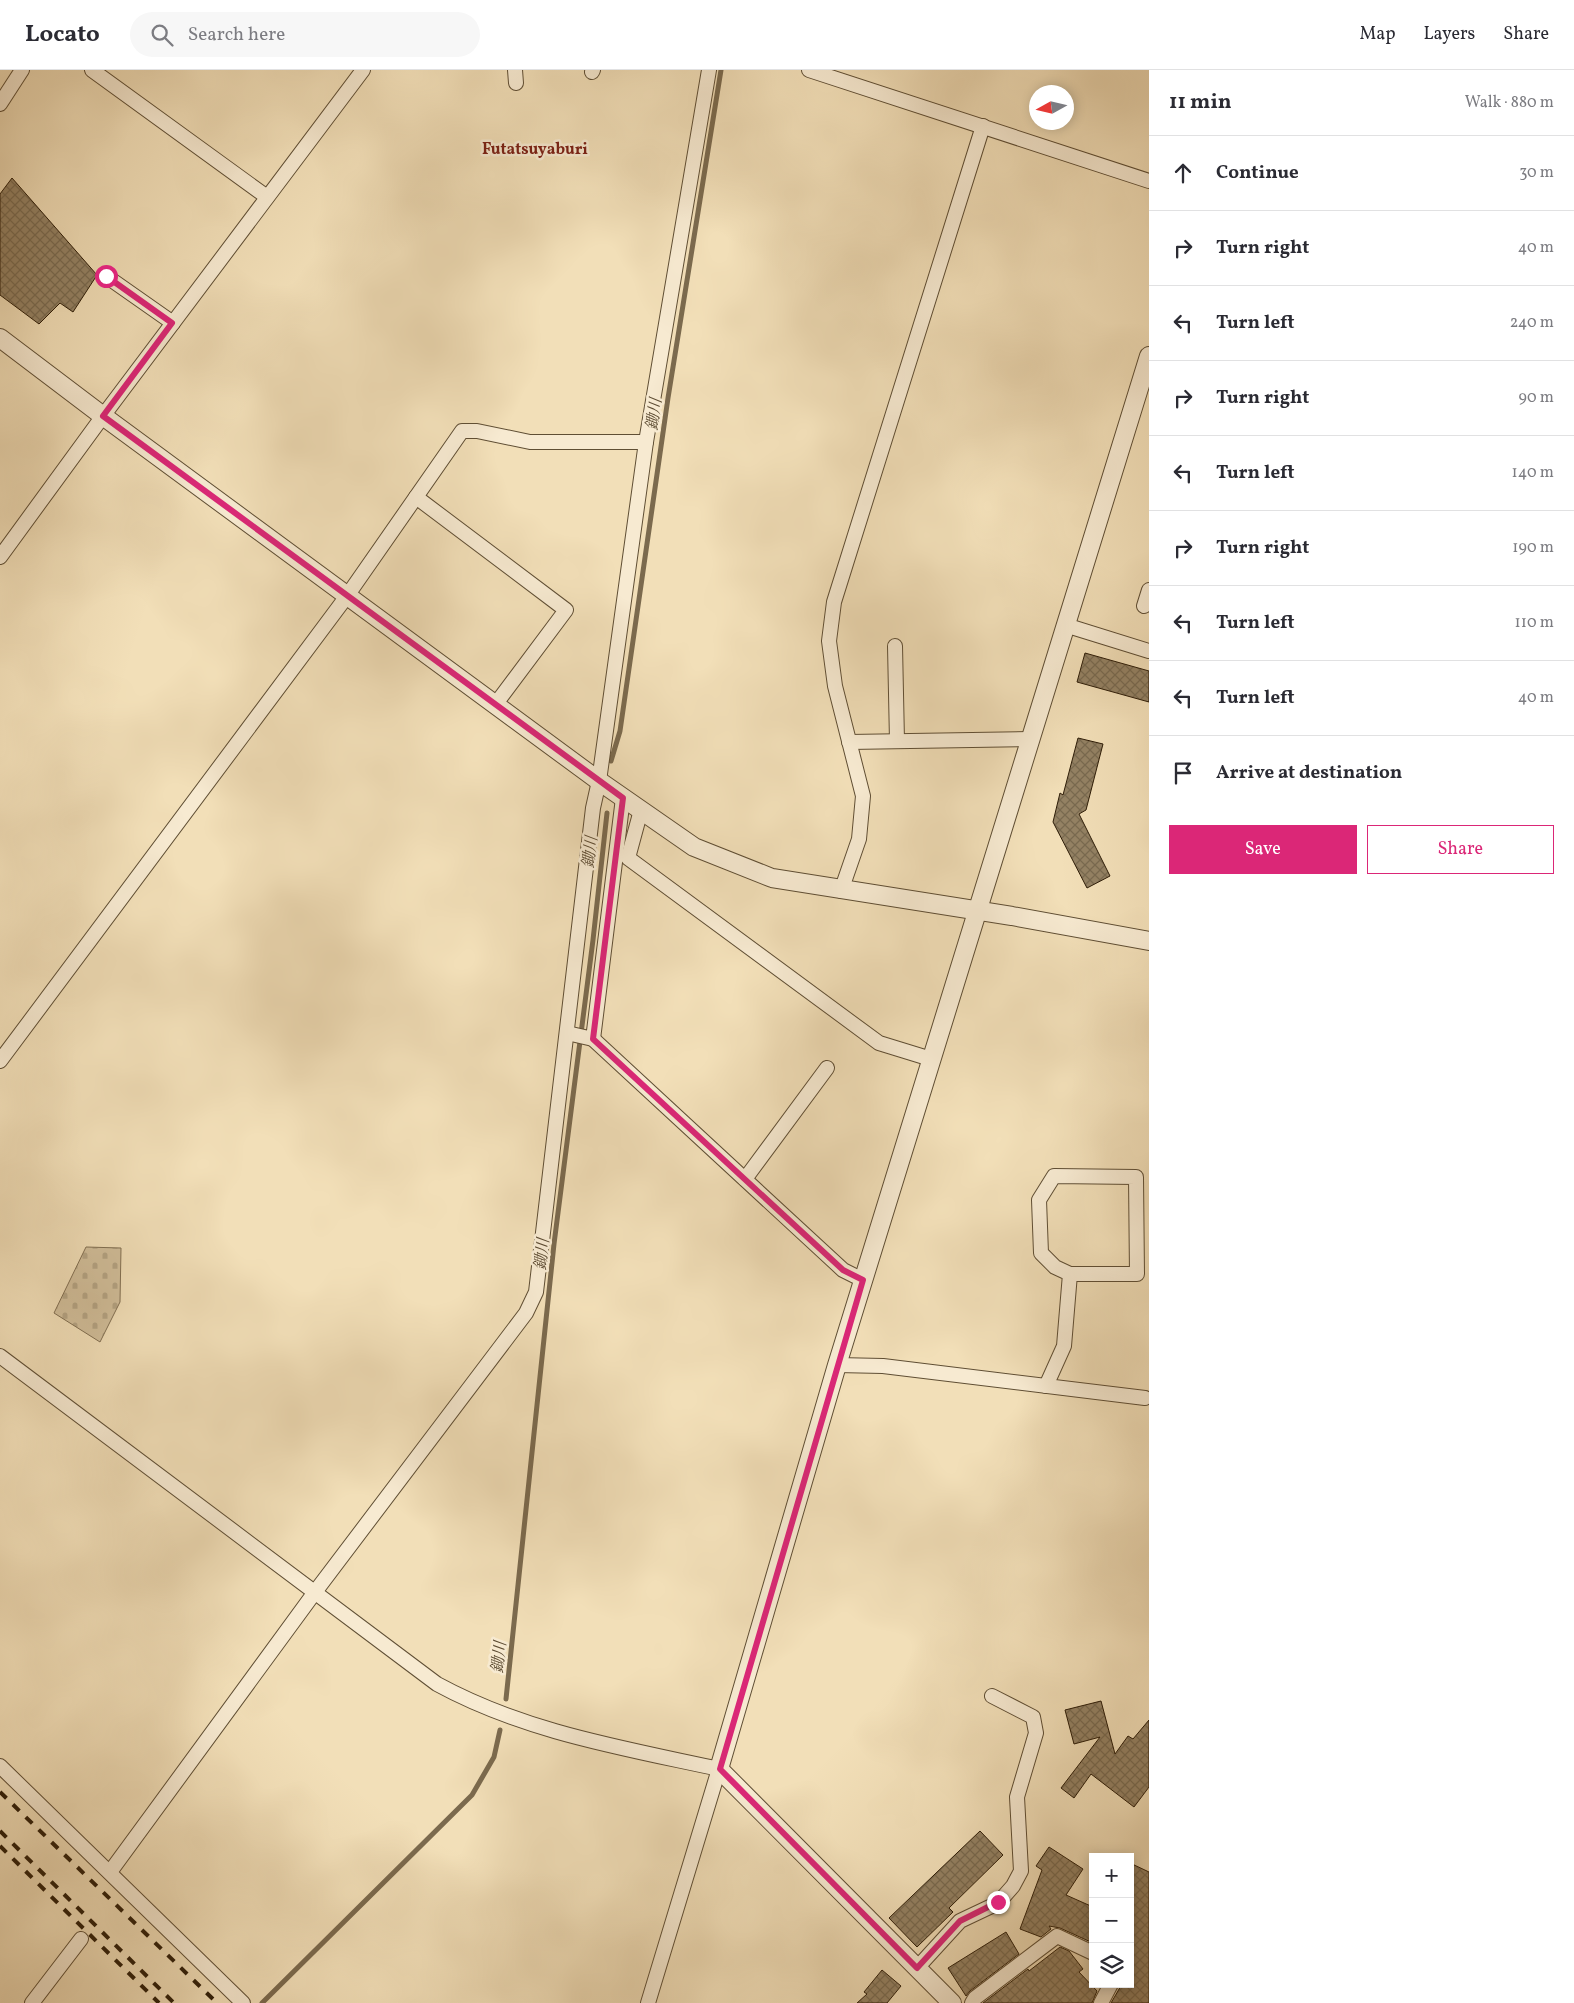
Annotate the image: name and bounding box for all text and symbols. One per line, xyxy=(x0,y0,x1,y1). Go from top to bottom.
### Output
search box xyxy=(130,12,480,57)
text: Locato xyxy=(25,18,100,52)
icon: search xyxy=(148,21,176,49)
text: Search here xyxy=(188,22,285,48)
text: Map xyxy=(1359,22,1395,47)
text: Layers xyxy=(1423,22,1475,47)
text: Share xyxy=(1503,22,1549,47)
north arrow xyxy=(1029,85,1074,130)
text: 11 min xyxy=(1169,88,1232,117)
text: Walk · 880 m xyxy=(1465,92,1554,114)
district label: Futatsuyaburi xyxy=(482,139,588,161)
icon: ahead xyxy=(1169,159,1197,187)
text: Continue xyxy=(1216,160,1299,186)
text: 30 m xyxy=(1519,162,1554,184)
icon: right xyxy=(1169,234,1197,262)
text: Turn right xyxy=(1216,235,1309,261)
text: 40 m xyxy=(1518,237,1554,259)
route start xyxy=(95,265,118,288)
icon: left xyxy=(1169,309,1197,337)
text: Turn left xyxy=(1216,310,1295,336)
text: 240 m xyxy=(1510,312,1554,334)
icon: right xyxy=(1169,384,1197,412)
text: Turn right xyxy=(1216,385,1309,411)
text: 90 m xyxy=(1518,387,1554,409)
water label: 鋤川 xyxy=(642,395,668,432)
icon: left xyxy=(1169,459,1197,487)
text: Turn left xyxy=(1216,460,1295,486)
text: 140 m xyxy=(1512,462,1554,484)
icon: right xyxy=(1169,534,1197,562)
text: Turn right xyxy=(1216,535,1309,561)
text: 190 m xyxy=(1512,537,1554,559)
icon: left xyxy=(1169,609,1197,637)
text: Turn left xyxy=(1216,610,1295,636)
text: 110 m xyxy=(1515,612,1554,634)
icon: left xyxy=(1169,684,1197,712)
text: Turn left xyxy=(1216,685,1295,711)
text: 40 m xyxy=(1518,687,1554,709)
icon: arrive xyxy=(1169,759,1197,787)
text: Arrive at destination xyxy=(1216,760,1402,786)
button: Save xyxy=(1169,825,1357,874)
button: Share xyxy=(1367,825,1554,874)
water label: 鋤川 xyxy=(578,833,604,869)
water label: 鋤川 xyxy=(530,1235,556,1271)
water label: 鋤川 xyxy=(487,1638,513,1674)
map controls xyxy=(1089,1853,1134,1988)
button: + xyxy=(1089,1853,1134,1898)
route end xyxy=(987,1891,1010,1914)
button: − xyxy=(1089,1898,1134,1943)
button: layers xyxy=(1089,1943,1134,1988)

